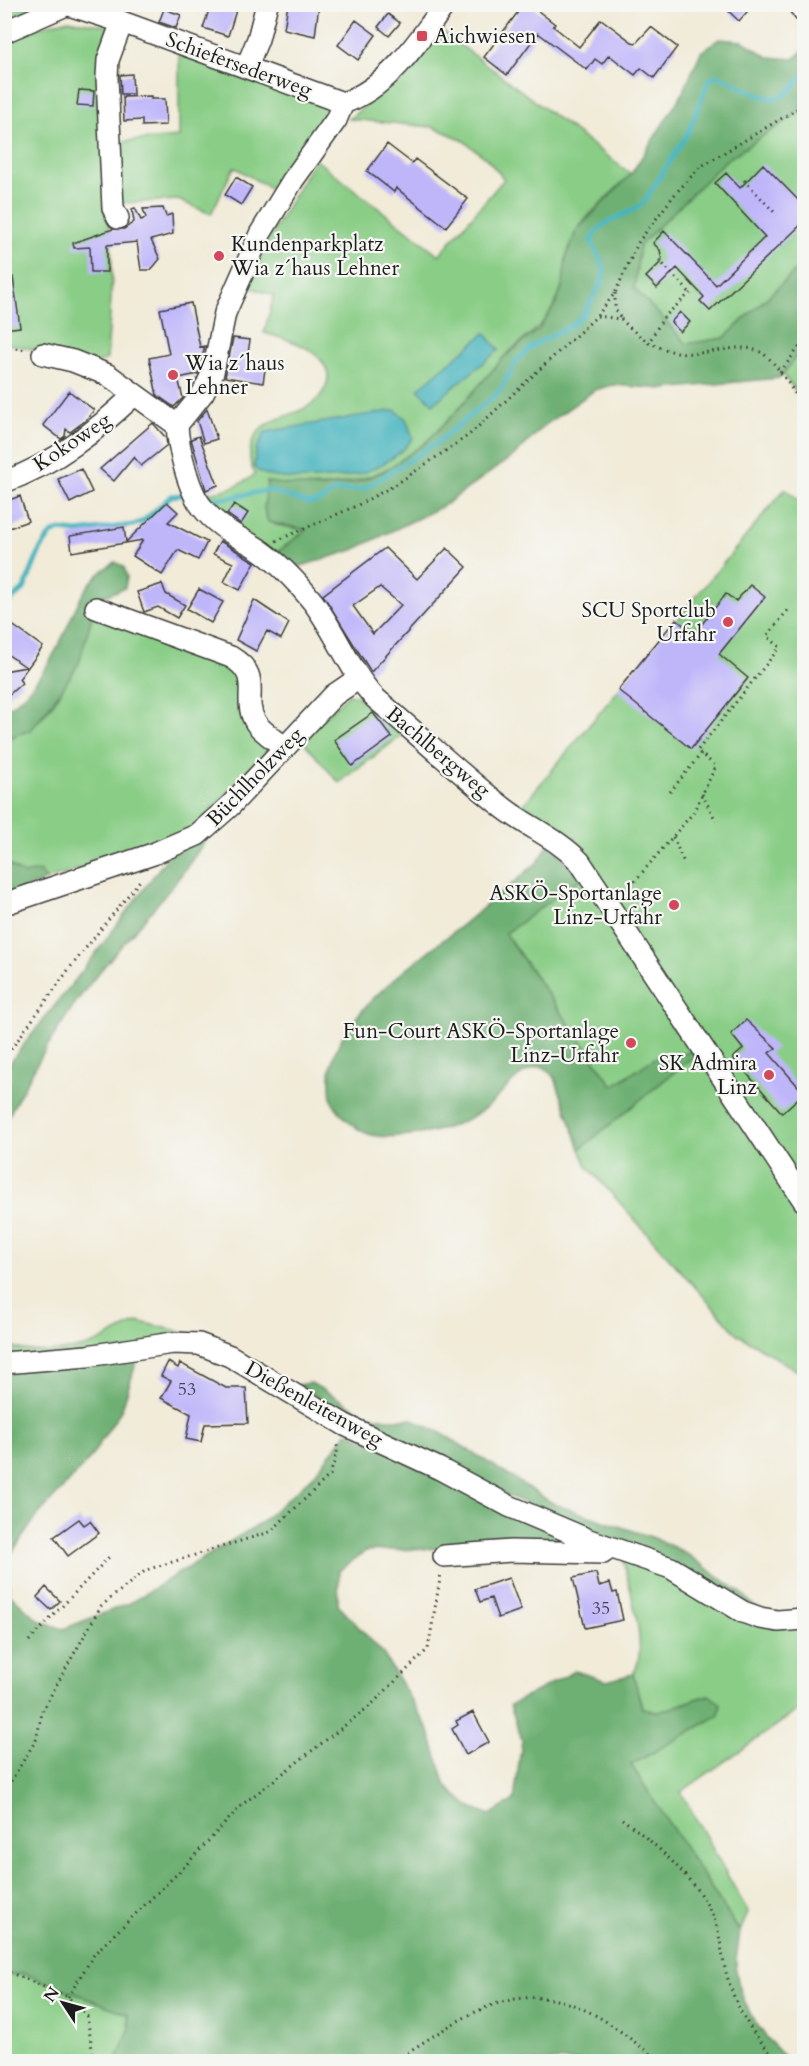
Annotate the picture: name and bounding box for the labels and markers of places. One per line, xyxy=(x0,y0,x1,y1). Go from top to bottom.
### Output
place label: Aichwiesen xyxy=(434,22,537,51)
marker: Aichwiesen xyxy=(415,29,429,43)
place label: Kundenparkplatz Wia z´haus Lehner xyxy=(230,230,399,283)
marker: Kundenparkplatz Wia z´haus Lehner xyxy=(212,249,226,263)
place label: Wia z´haus Lehner xyxy=(184,349,285,402)
marker: Wia z´haus Lehner xyxy=(166,368,180,382)
place label: SCU Sportclub Urfahr xyxy=(582,596,716,649)
marker: SCU Sportclub Urfahr xyxy=(721,615,735,629)
place label: ASKÖ-Sportanlage Linz-Urfahr xyxy=(489,879,662,932)
marker: ASKÖ-Sportanlage Linz-Urfahr xyxy=(667,898,681,912)
place label: Fun-Court ASKÖ-Sportanlage Linz-Urfahr xyxy=(343,1017,619,1070)
marker: Fun-Court ASKÖ-Sportanlage Linz-Urfahr xyxy=(624,1036,638,1050)
place label: SK Admira Linz xyxy=(659,1049,758,1102)
marker: SK Admira Linz xyxy=(762,1068,776,1082)

